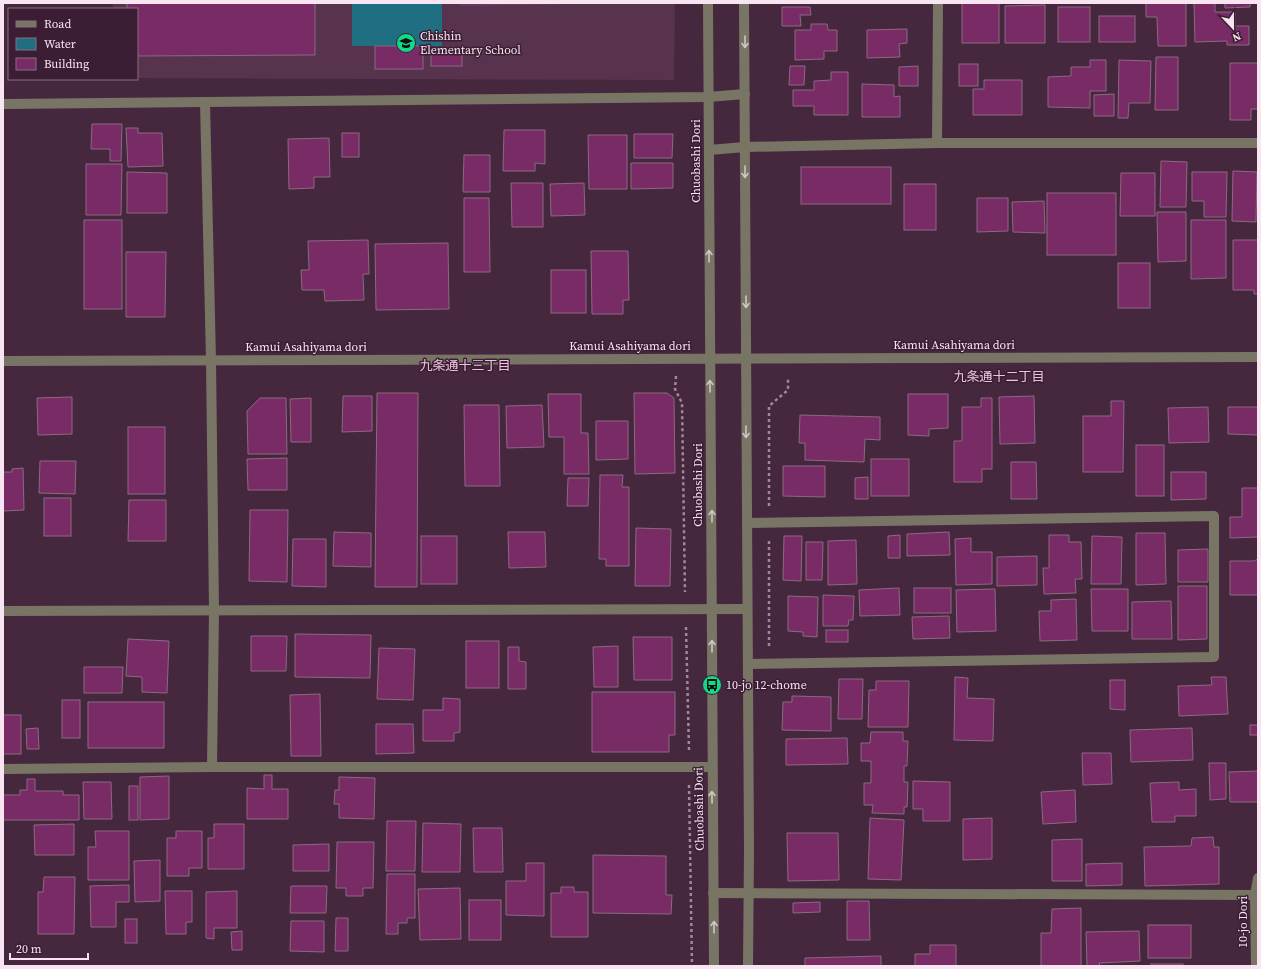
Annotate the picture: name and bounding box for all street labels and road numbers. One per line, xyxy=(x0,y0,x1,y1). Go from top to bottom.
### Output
street label: Chuobashi Dori xyxy=(688,119,704,203)
street label: Kamui Asahiyama dori xyxy=(893,337,1015,353)
street label: Kamui Asahiyama dori xyxy=(569,338,691,354)
street label: Kamui Asahiyama dori xyxy=(245,339,367,355)
street label: Chuobashi Dori xyxy=(690,443,706,527)
street label: Chuobashi Dori xyxy=(690,767,708,851)
street label: 10-jo Dori xyxy=(1235,895,1251,948)

